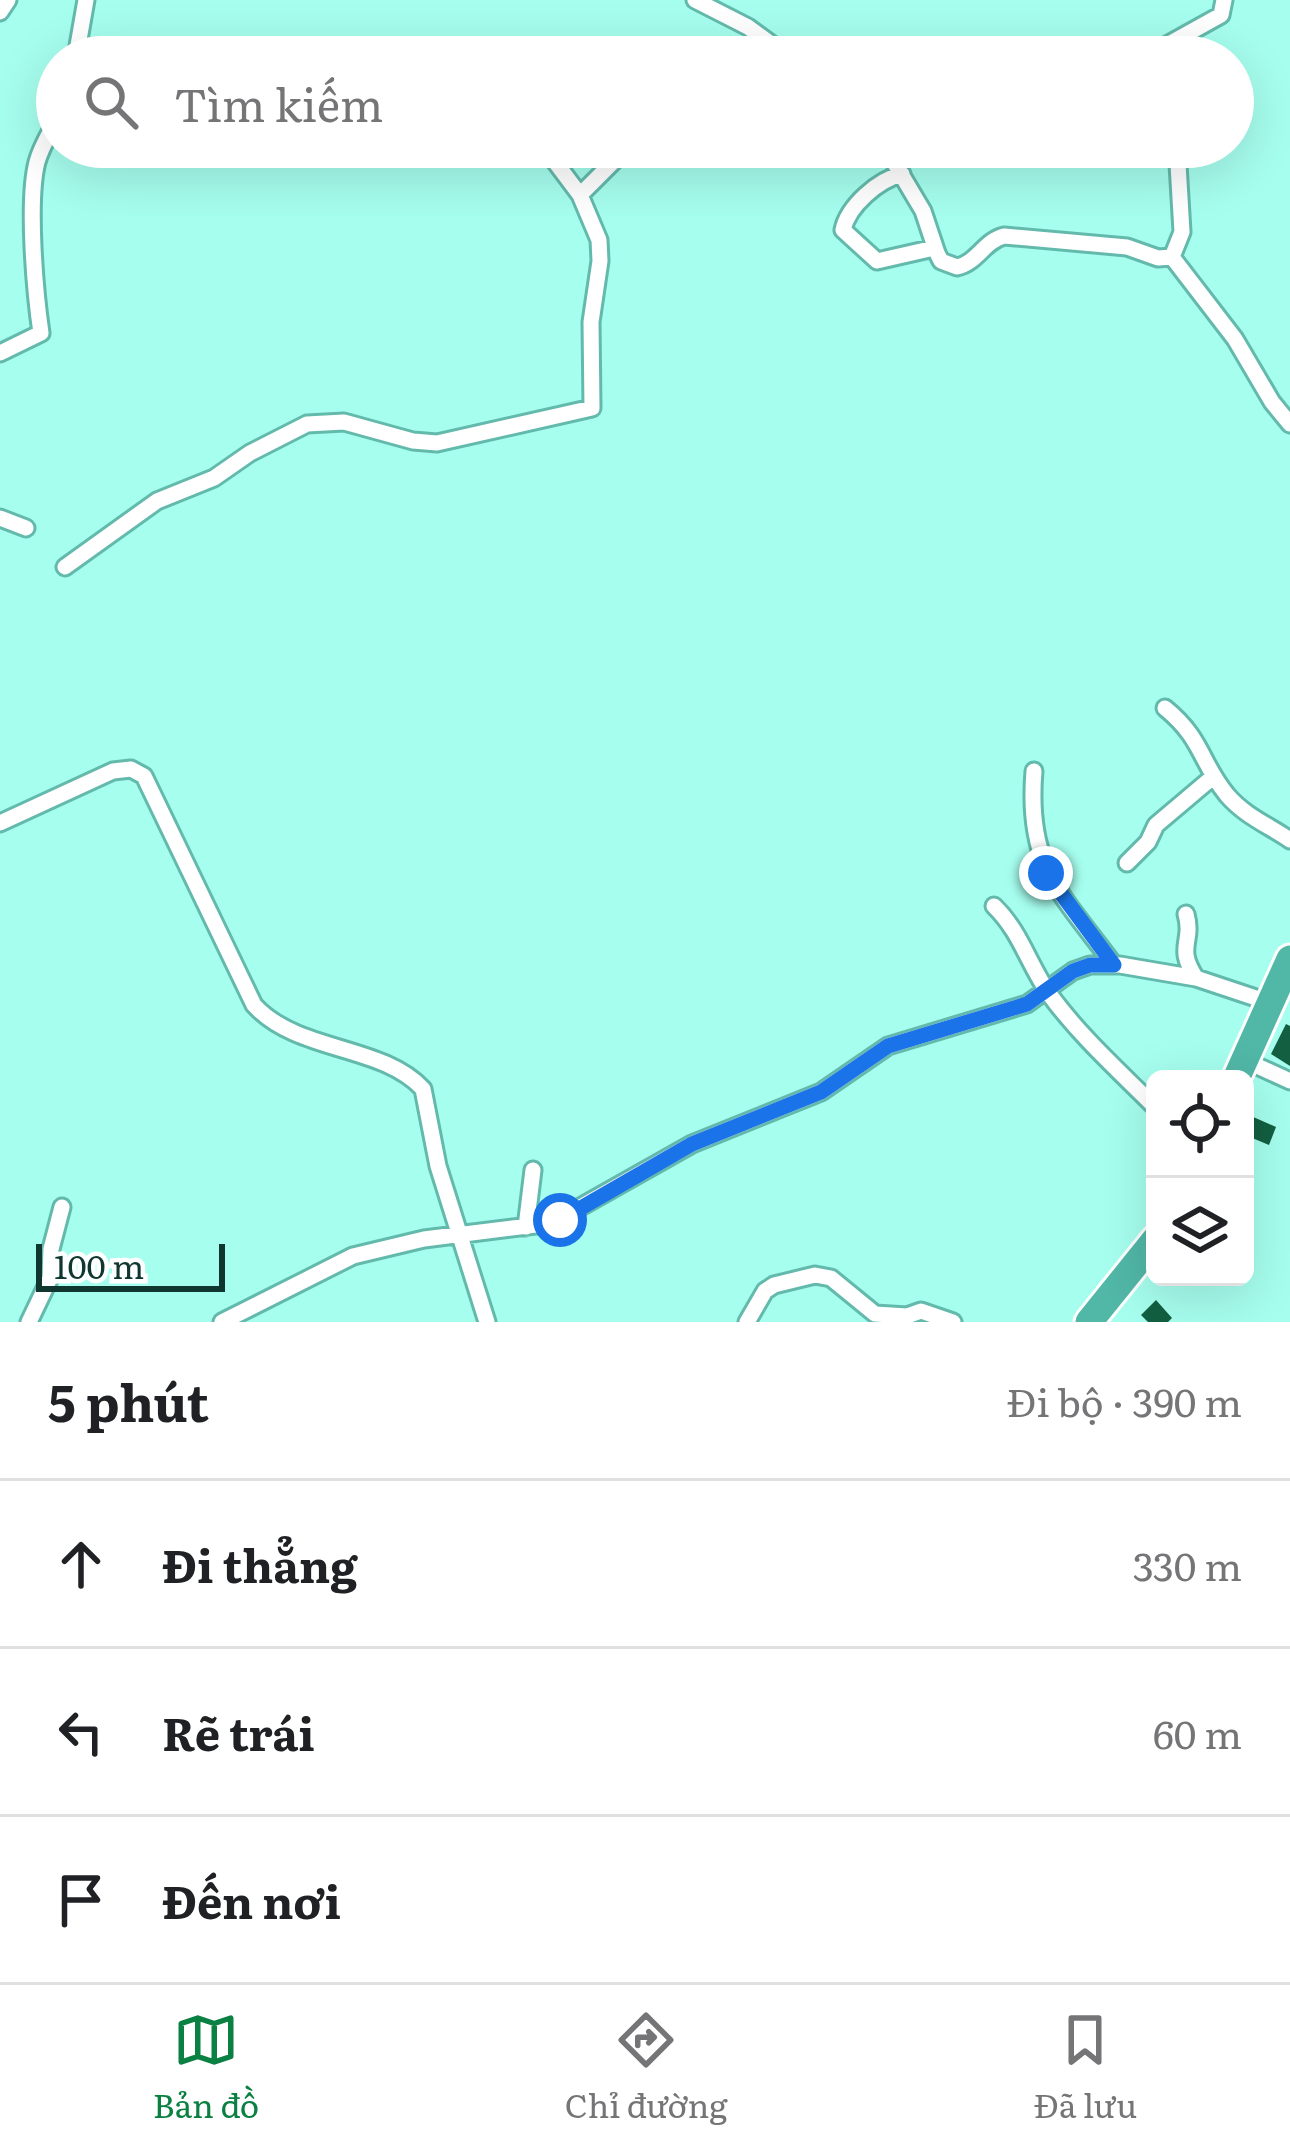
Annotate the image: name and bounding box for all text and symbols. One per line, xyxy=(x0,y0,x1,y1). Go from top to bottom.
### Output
search box xyxy=(36,36,1254,168)
icon: search xyxy=(78,69,144,135)
text: Tìm kiếm xyxy=(174,69,383,136)
route end xyxy=(1019,846,1073,900)
map controls xyxy=(1146,1070,1254,1286)
button: locate xyxy=(1146,1070,1254,1178)
button: layers xyxy=(1146,1178,1254,1286)
route start xyxy=(533,1193,587,1247)
scale bar xyxy=(36,1238,225,1291)
text: 100 m xyxy=(54,1240,144,1289)
text: 5 phút xyxy=(48,1362,209,1438)
text: Đi bộ · 390 m xyxy=(1007,1371,1242,1429)
text: Đi thẳng xyxy=(162,1530,357,1597)
icon: ahead xyxy=(48,1531,114,1597)
text: 330 m xyxy=(1133,1535,1242,1593)
text: Rẽ trái xyxy=(162,1698,315,1765)
icon: left xyxy=(48,1699,114,1765)
text: 60 m xyxy=(1153,1703,1242,1761)
text: Đến nơi xyxy=(162,1866,341,1933)
icon: arrive xyxy=(48,1867,114,1933)
tab: Bản đồ xyxy=(153,2007,259,2128)
tab: Chỉ đường xyxy=(565,2007,728,2128)
tab: Đã lưu xyxy=(1033,2007,1137,2128)

